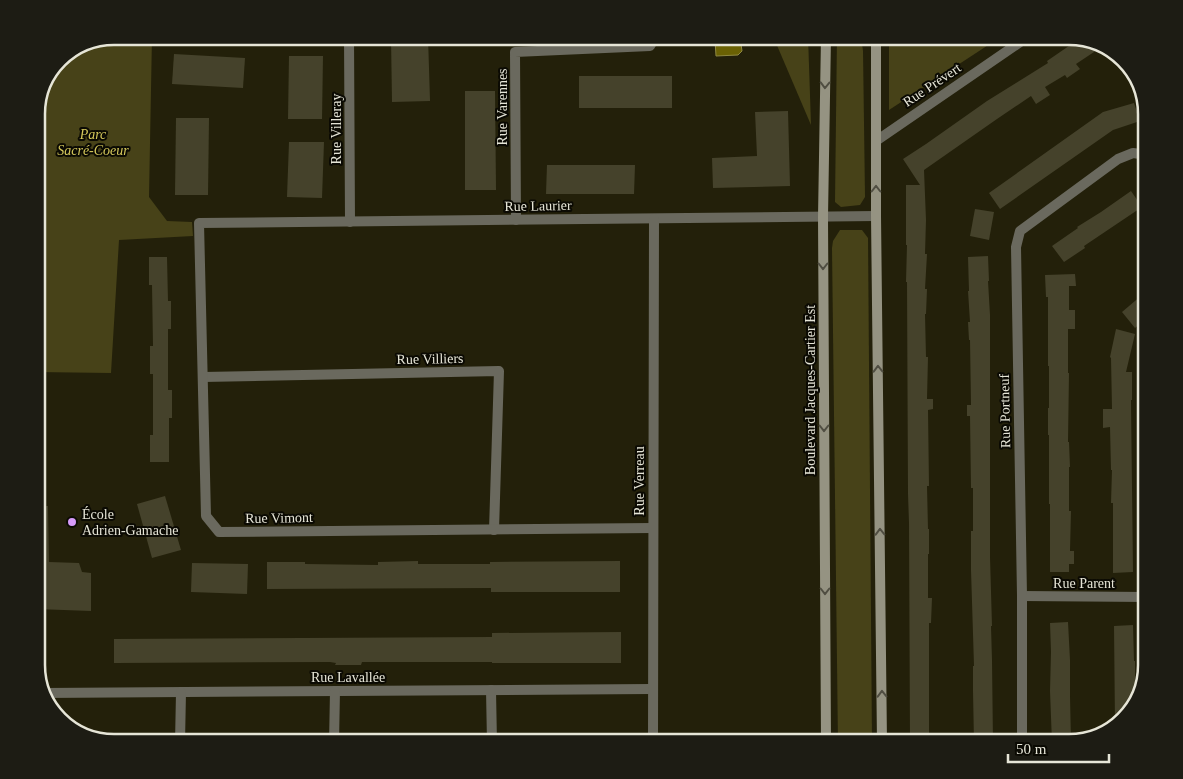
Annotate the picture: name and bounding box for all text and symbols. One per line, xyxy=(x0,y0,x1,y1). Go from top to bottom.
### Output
street label: Rue Prévert xyxy=(900,60,964,110)
street label: Rue Varennes xyxy=(495,68,510,146)
one-way arrow xyxy=(820,81,831,89)
street label: Rue Villeray xyxy=(329,94,344,164)
park label: Parc Sacré-Coeur xyxy=(57,127,129,158)
one-way arrow xyxy=(871,185,881,192)
street label: Rue Laurier xyxy=(504,198,572,214)
one-way arrow xyxy=(818,262,828,270)
street label: Boulevard Jacques-Cartier Est xyxy=(803,305,818,475)
street label: Rue Villiers xyxy=(396,351,464,367)
one-way arrow xyxy=(873,365,883,372)
street label: Rue Portneuf xyxy=(997,373,1013,448)
one-way arrow xyxy=(819,424,829,432)
street label: Rue Verreau xyxy=(632,446,647,516)
place label: École Adrien-Gamache xyxy=(82,506,178,538)
street label: Rue Vimont xyxy=(245,510,313,526)
marker: École Adrien-Gamache xyxy=(66,516,78,528)
one-way arrow xyxy=(875,527,885,535)
street label: Rue Parent xyxy=(1053,576,1115,591)
one-way arrow xyxy=(820,587,830,595)
street label: Rue Lavallée xyxy=(311,670,385,685)
one-way arrow xyxy=(877,690,887,698)
scale bar xyxy=(1008,732,1109,764)
text: 50 m xyxy=(1016,741,1047,757)

